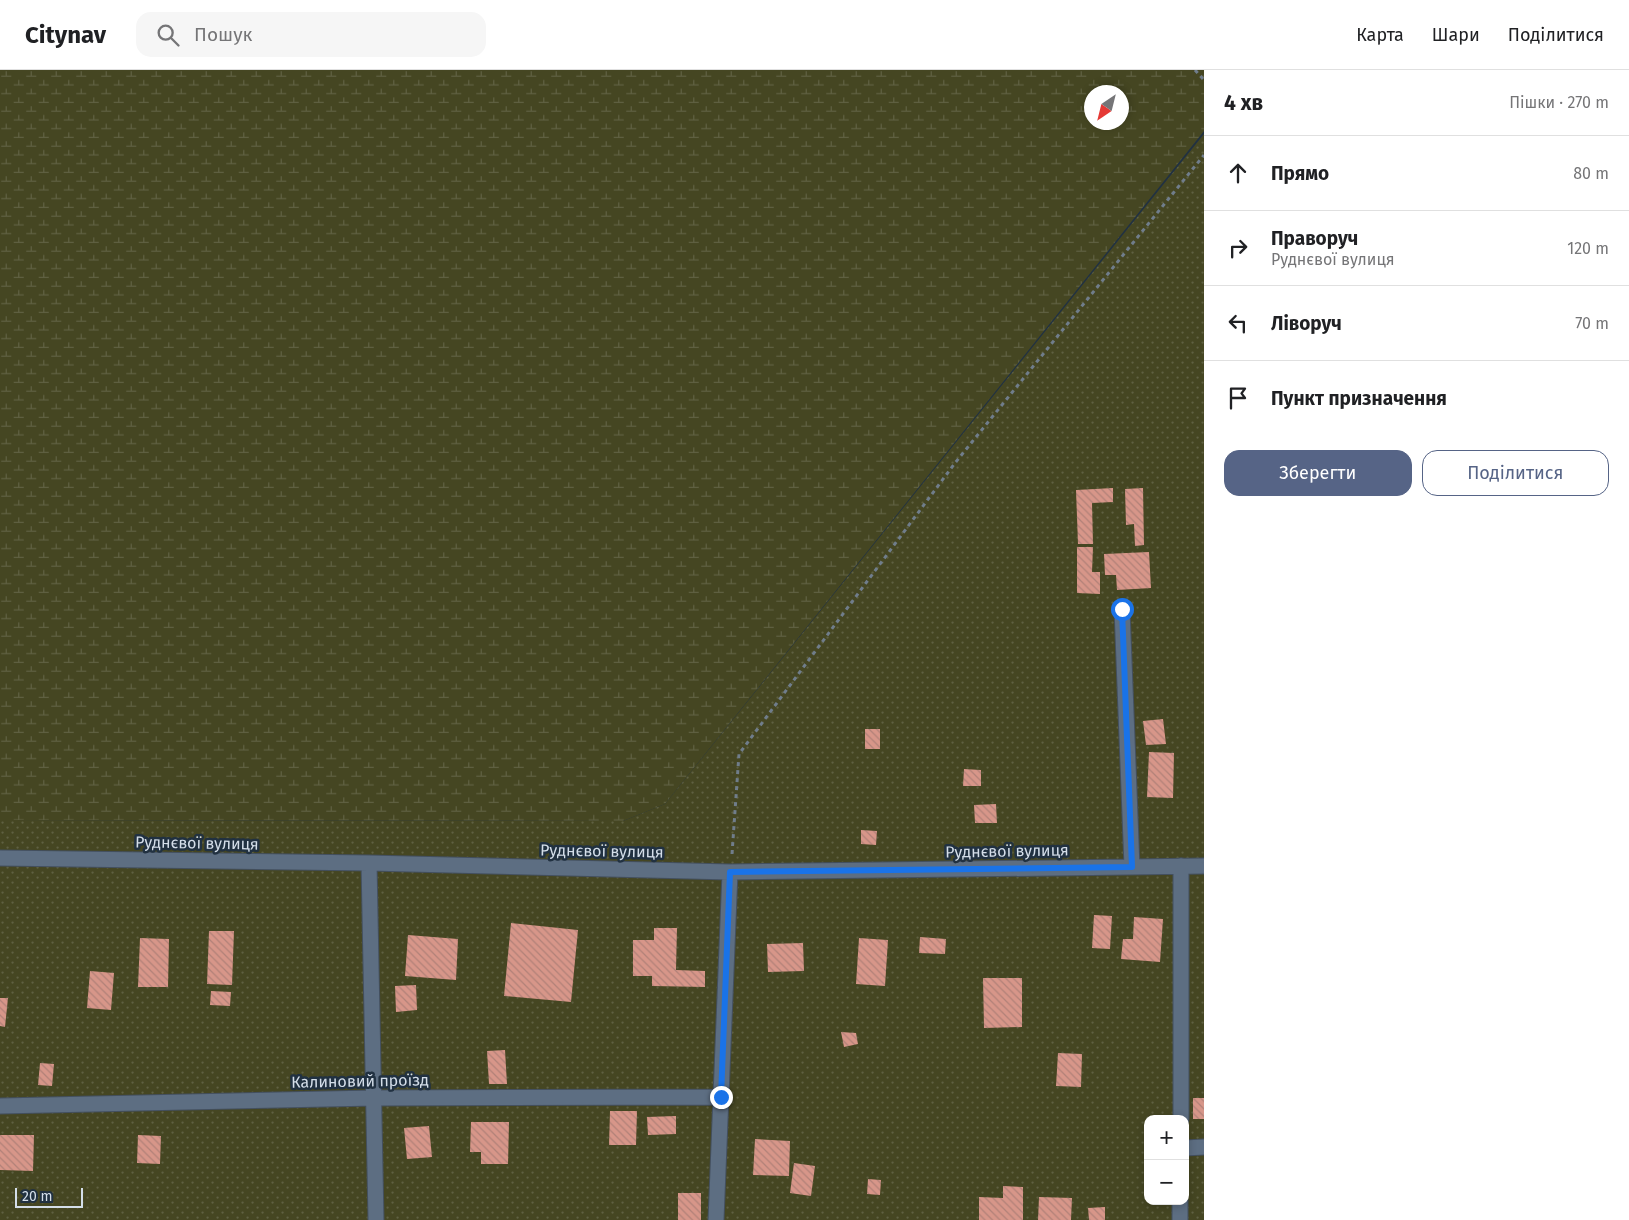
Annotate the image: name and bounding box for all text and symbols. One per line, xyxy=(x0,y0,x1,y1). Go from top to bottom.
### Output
search box xyxy=(136,12,486,57)
text: Citynav xyxy=(25,21,106,49)
icon: search xyxy=(154,21,182,49)
text: Пошук xyxy=(194,23,252,46)
text: Карта xyxy=(1356,24,1404,46)
text: Шари xyxy=(1432,24,1480,46)
text: Поділитися xyxy=(1508,24,1604,46)
north arrow xyxy=(1084,85,1129,130)
text: 4 хв xyxy=(1224,90,1263,116)
text: Пішки · 270 m xyxy=(1509,93,1609,112)
icon: ahead xyxy=(1224,159,1252,187)
text: Прямо xyxy=(1271,162,1329,185)
text: 80 m xyxy=(1573,164,1609,183)
text: Праворуч xyxy=(1271,227,1358,250)
icon: right xyxy=(1224,234,1252,262)
text: 120 m xyxy=(1567,239,1609,258)
text: Руднєвої вулиця xyxy=(1271,250,1395,269)
icon: left xyxy=(1224,309,1252,337)
text: Ліворуч xyxy=(1271,312,1342,335)
text: 70 m xyxy=(1575,314,1609,333)
icon: arrive xyxy=(1224,384,1252,412)
text: Пункт призначення xyxy=(1271,387,1447,410)
button: Зберегти xyxy=(1224,450,1412,496)
button: Поділитися xyxy=(1422,450,1609,496)
route start xyxy=(1111,598,1134,621)
street label: Руднєвої вулиця xyxy=(135,832,259,854)
street label: Руднєвої вулиця xyxy=(540,840,664,862)
street label: Руднєвої вулиця xyxy=(945,840,1069,862)
street label: Калиновий проїзд xyxy=(291,1070,429,1092)
route end xyxy=(710,1086,733,1109)
map controls xyxy=(1144,1115,1189,1205)
button: + xyxy=(1144,1115,1189,1160)
button: − xyxy=(1144,1160,1189,1205)
scale bar xyxy=(15,1185,82,1208)
text: 20 m xyxy=(22,1188,52,1205)

